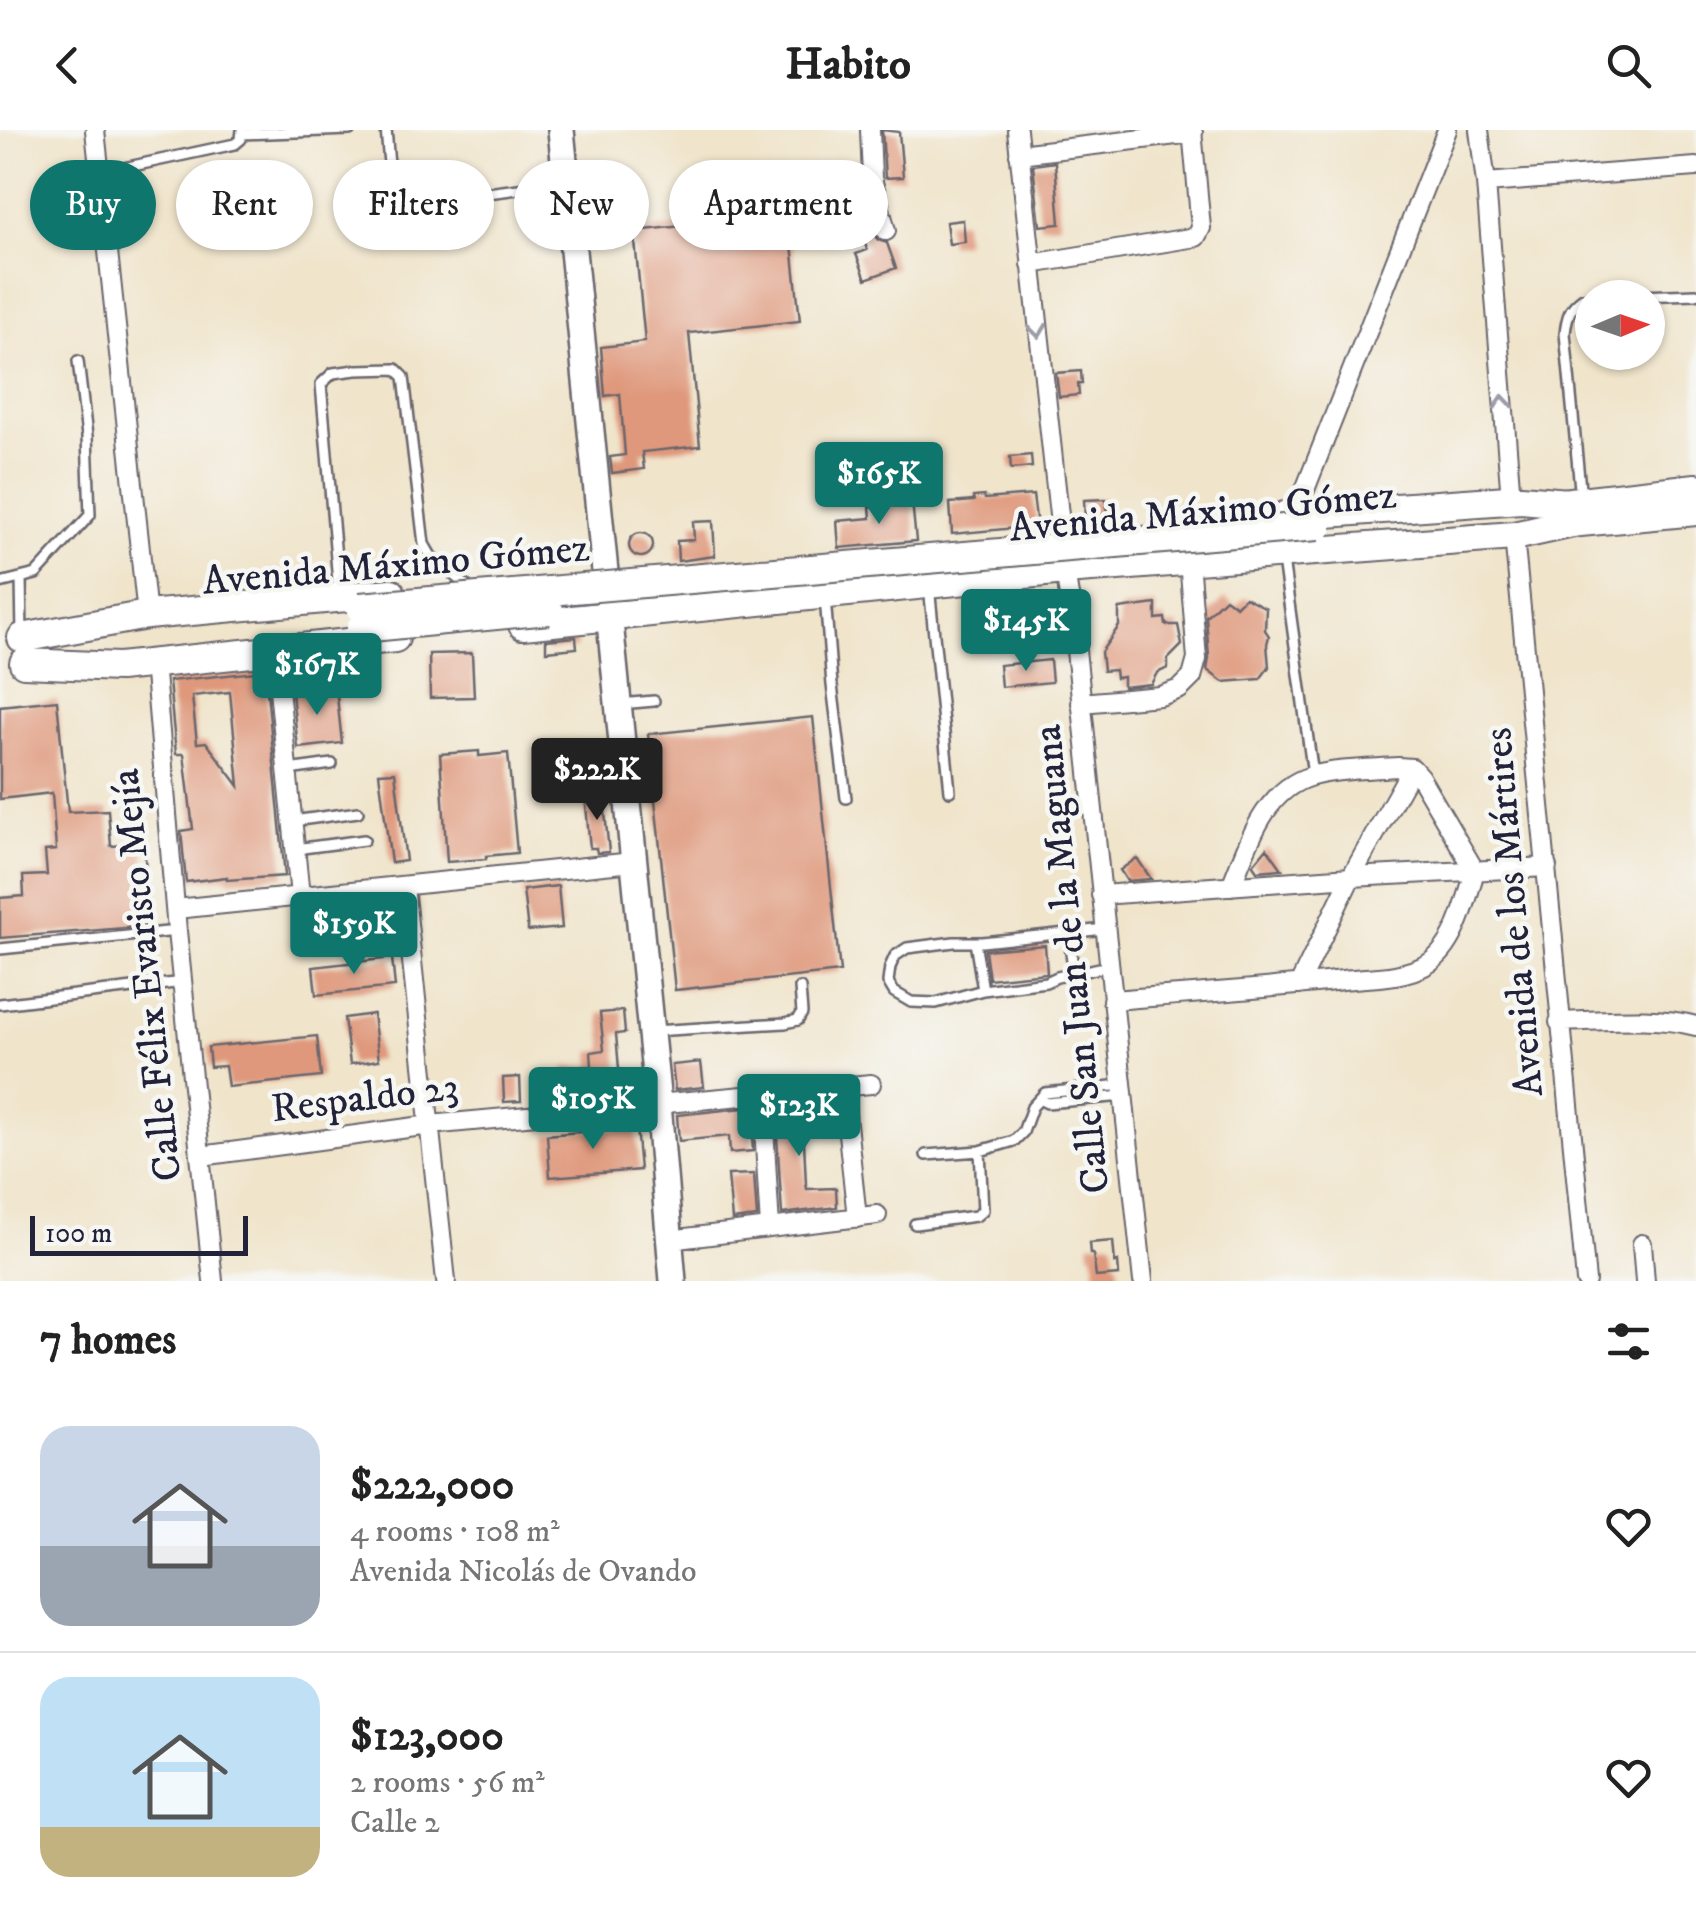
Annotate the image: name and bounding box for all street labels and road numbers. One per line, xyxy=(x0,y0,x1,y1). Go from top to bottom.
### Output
street label: Avenida Máximo Gómez xyxy=(1007,471,1399,555)
street label: Avenida Máximo Gómez xyxy=(200,524,592,608)
street label: Calle San Juan de la Maguana xyxy=(1024,722,1122,1196)
street label: Avenida de los Mártires xyxy=(1474,725,1556,1099)
street label: Calle Félix Evaristo Mejía xyxy=(101,766,195,1184)
street label: Respaldo 23 xyxy=(269,1063,461,1135)

